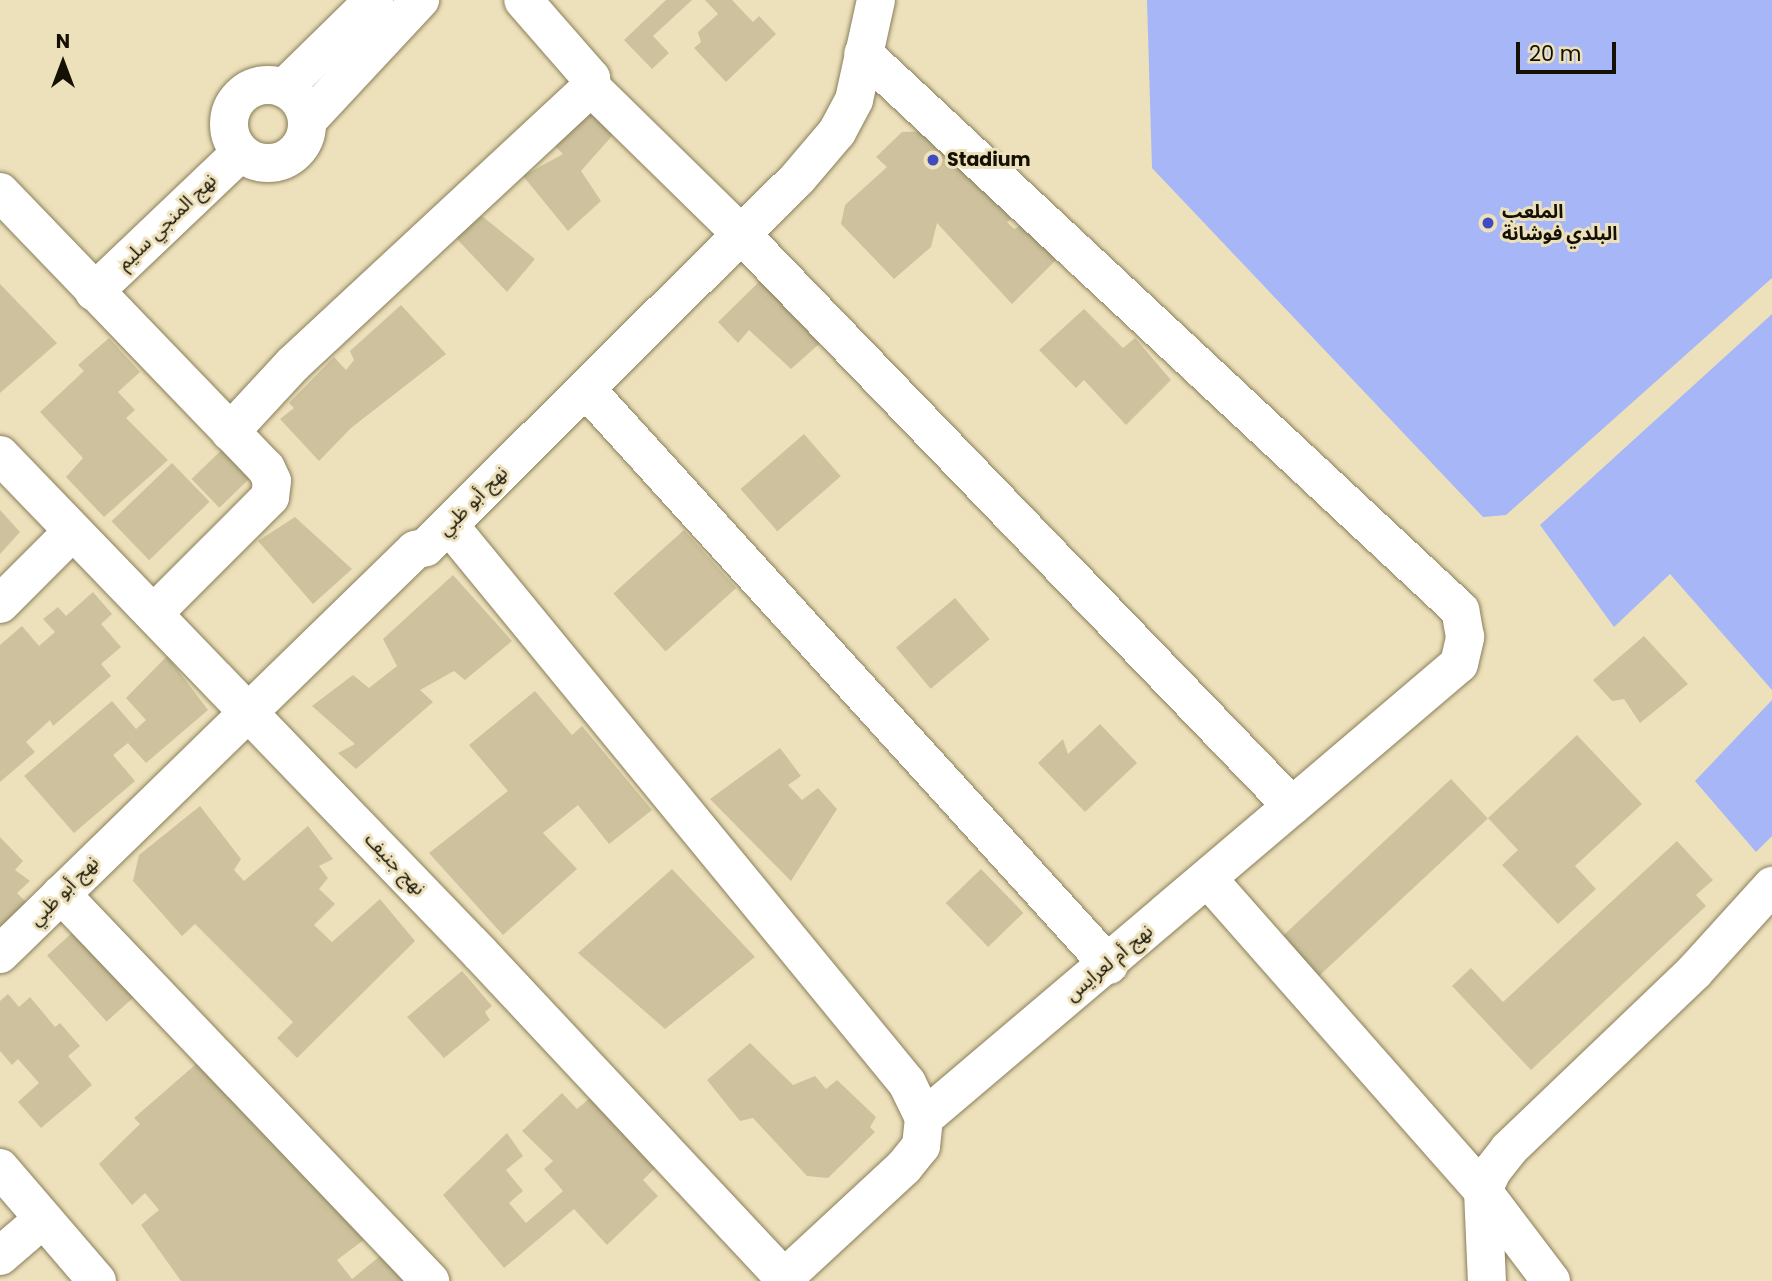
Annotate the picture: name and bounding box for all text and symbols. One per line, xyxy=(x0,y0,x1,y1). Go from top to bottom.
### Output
north arrow xyxy=(28,28,98,98)
text: N xyxy=(56,28,70,55)
scale bar xyxy=(1520,28,1620,72)
text: 20 m xyxy=(1529,39,1582,68)
place label: Stadium xyxy=(947,149,1031,171)
marker: Stadium xyxy=(925,152,941,168)
street label: نهج المنجي سليم xyxy=(113,169,221,275)
place label: الملعب البلدي فوشانة xyxy=(1502,201,1617,245)
marker: الملعب البلدي فوشانة xyxy=(1480,215,1496,231)
street label: نهج أبو ظبي xyxy=(433,461,513,541)
street label: نهج جنيف xyxy=(360,828,430,900)
street label: نهج أبو ظبي xyxy=(24,851,104,931)
street label: نهج أم لعرايس xyxy=(1061,920,1157,1006)

